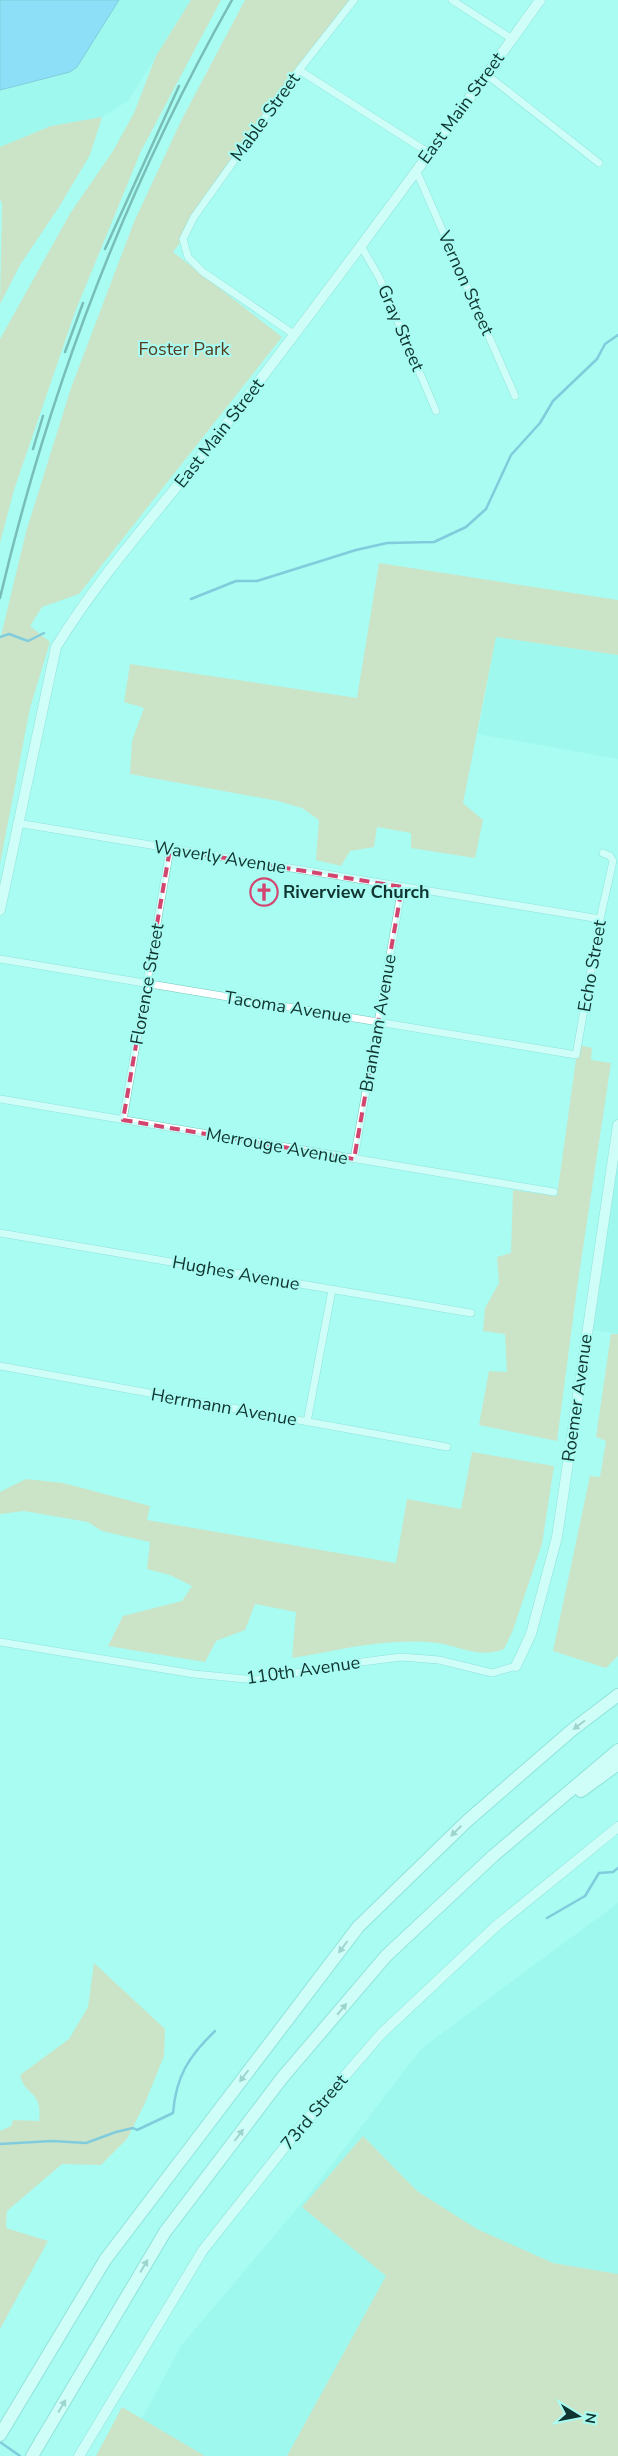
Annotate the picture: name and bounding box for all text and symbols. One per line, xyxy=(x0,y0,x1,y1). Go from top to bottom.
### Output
street label: East Main Street xyxy=(412,47,510,169)
street label: Mable Street xyxy=(225,67,306,166)
street label: Vernon Street xyxy=(432,226,500,339)
street label: Gray Street xyxy=(372,281,430,376)
park label: Foster Park xyxy=(139,337,230,361)
street label: East Main Street xyxy=(169,373,270,493)
street label: Waverly Avenue xyxy=(152,835,288,879)
church icon: Riverview Church xyxy=(249,877,279,907)
place label: Riverview Church xyxy=(283,880,430,904)
street label: Echo Street xyxy=(572,918,612,1014)
street label: Florence Street xyxy=(125,921,170,1047)
street label: Branham Avenue xyxy=(354,952,402,1094)
street label: Tacoma Avenue xyxy=(223,985,353,1029)
street label: Merrouge Avenue xyxy=(204,1122,350,1170)
street label: Hughes Avenue xyxy=(171,1250,301,1296)
street label: Roemer Avenue xyxy=(556,1333,598,1463)
street label: Herrmann Avenue xyxy=(149,1382,299,1432)
street label: 110th Avenue xyxy=(244,1650,362,1690)
one-way arrow xyxy=(573,1719,586,1730)
one-way arrow xyxy=(451,1825,463,1837)
one-way arrow xyxy=(337,1940,348,1953)
one-way arrow xyxy=(336,2002,347,2015)
street label: 73rd Street xyxy=(275,2068,353,2155)
one-way arrow xyxy=(239,2069,250,2082)
one-way arrow xyxy=(234,2128,244,2142)
one-way arrow xyxy=(140,2260,149,2273)
north arrow xyxy=(553,2391,603,2441)
one-way arrow xyxy=(57,2400,66,2413)
text: N xyxy=(580,2411,601,2425)

